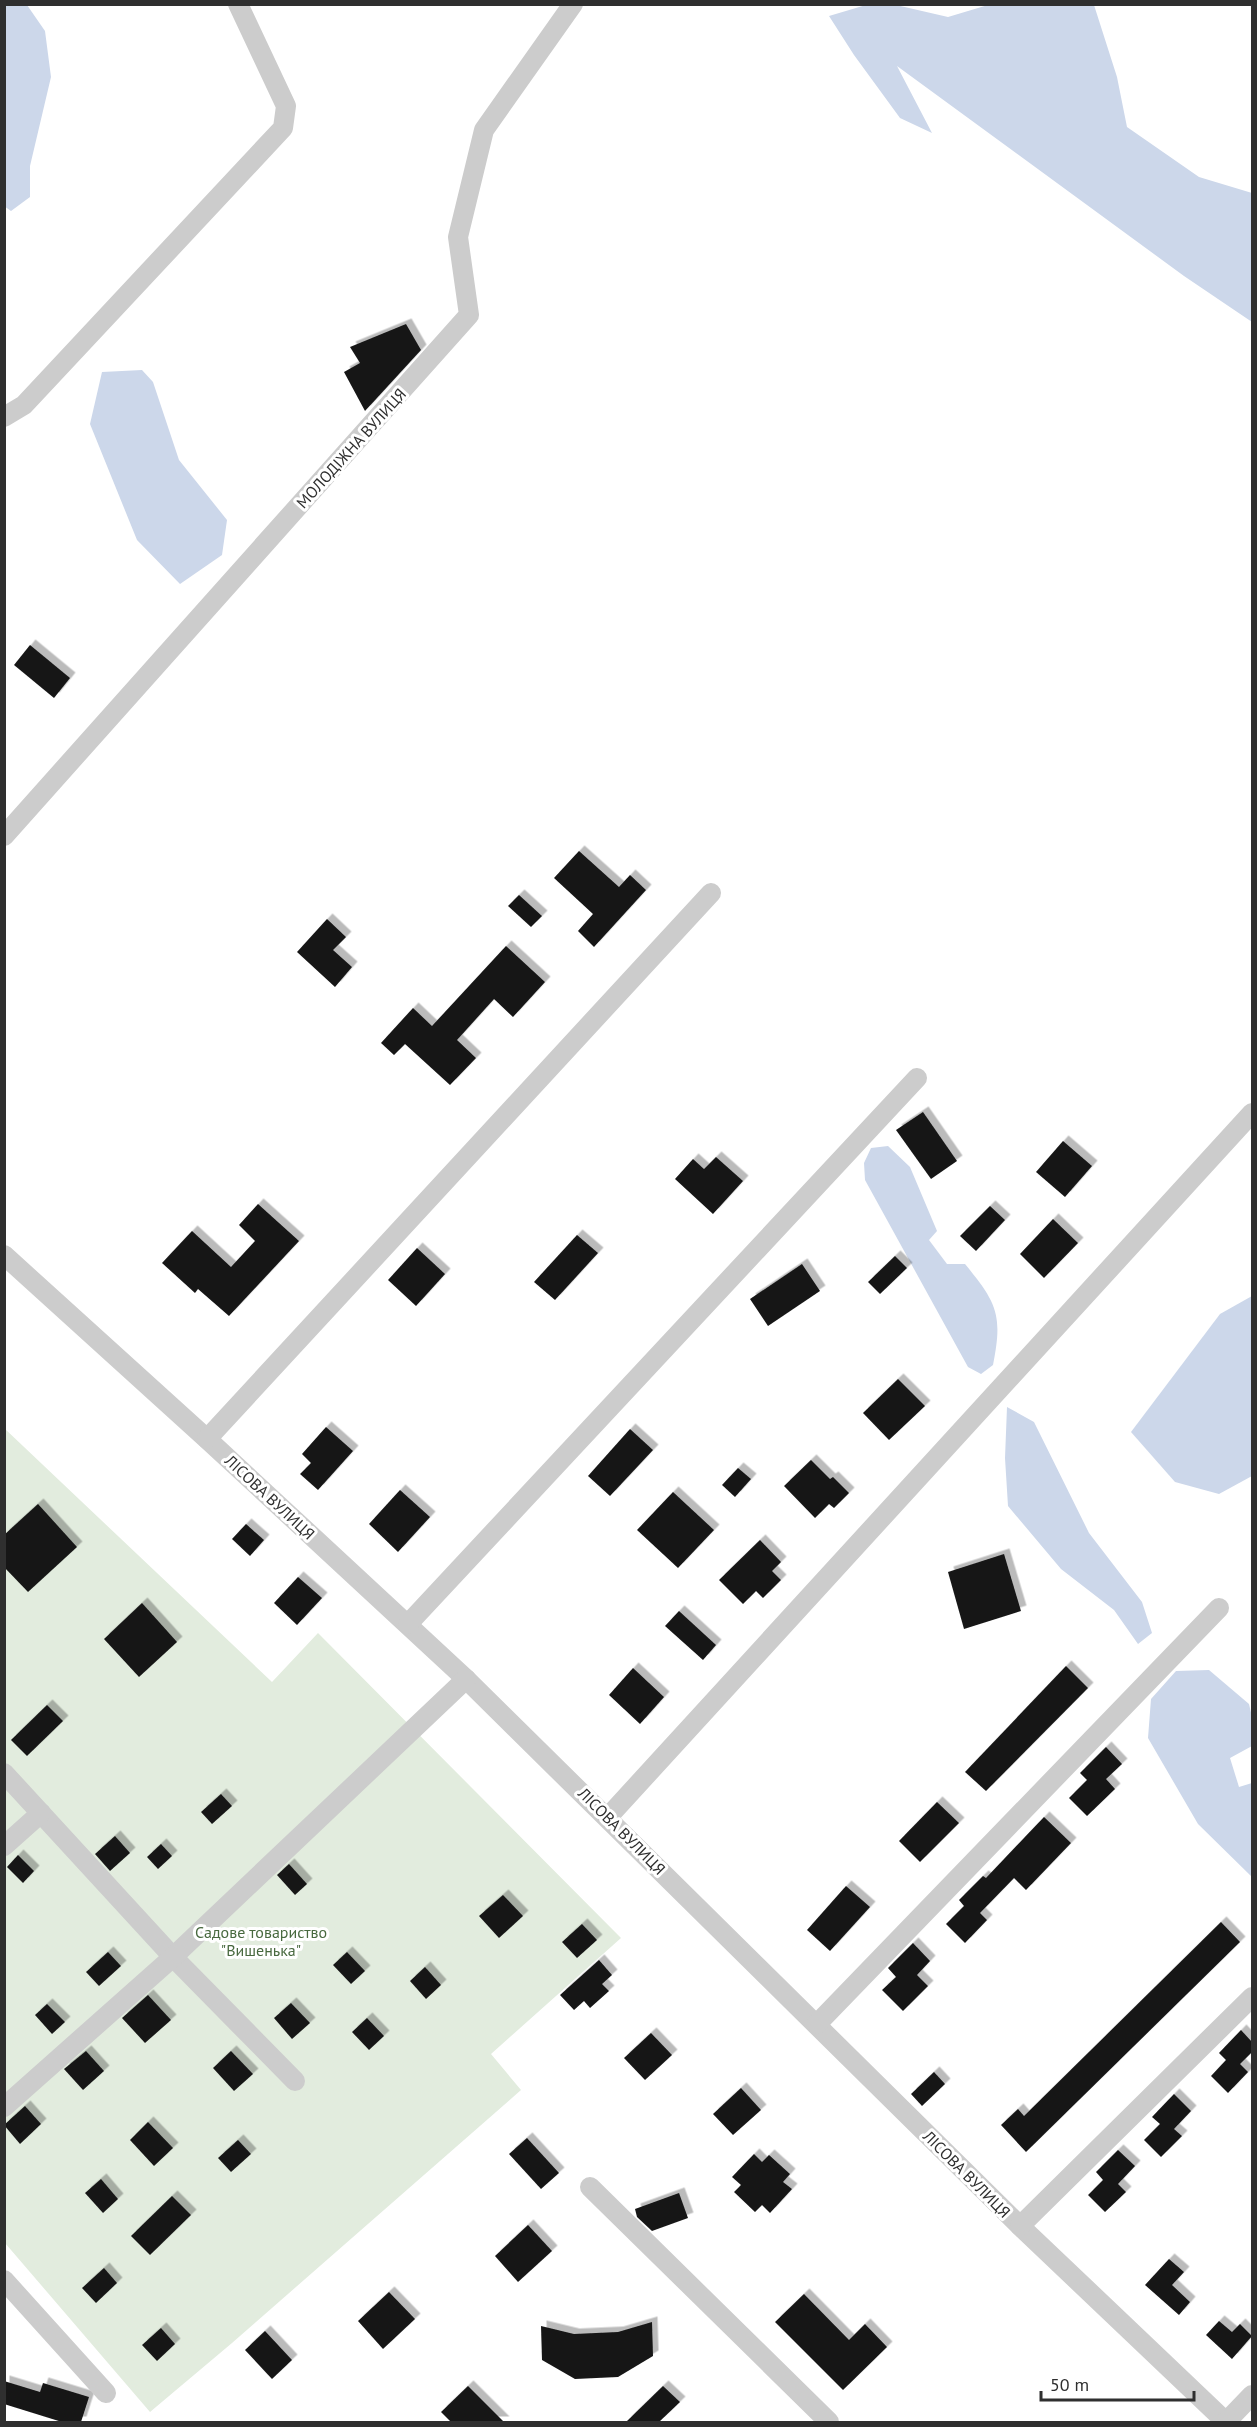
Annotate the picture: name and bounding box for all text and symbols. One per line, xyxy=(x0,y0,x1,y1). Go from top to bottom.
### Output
street label: МОЛОДІЖНА ВУЛИЦЯ xyxy=(292,384,410,512)
street label: ЛІСОВА ВУЛИЦЯ xyxy=(220,1450,319,1544)
street label: ЛІСОВА ВУЛИЦЯ xyxy=(573,1782,670,1879)
park label: Садове товариство "Вишенька" xyxy=(195,1922,327,1960)
street label: ЛІСОВА ВУЛИЦЯ xyxy=(918,2125,1015,2222)
scale bar xyxy=(1041,2364,1194,2402)
text: 50 m xyxy=(1050,2373,1089,2396)

